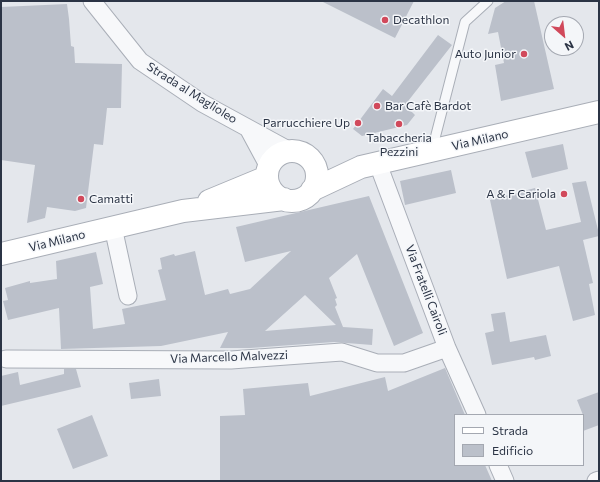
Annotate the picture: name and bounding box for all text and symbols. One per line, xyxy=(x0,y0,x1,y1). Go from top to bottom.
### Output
place label: Decathlon xyxy=(393,13,449,27)
marker: Decathlon xyxy=(380,15,390,25)
north arrow xyxy=(544,16,584,56)
text: N xyxy=(563,38,576,54)
place label: Auto Junior xyxy=(455,47,516,61)
marker: Auto Junior xyxy=(519,49,529,59)
street label: Strada al Maglioleo xyxy=(144,59,240,127)
place label: Bar Cafè Bardot xyxy=(385,99,471,113)
marker: Bar Cafè Bardot xyxy=(372,101,382,111)
place label: Parrucchiere Up xyxy=(263,116,350,130)
marker: Parrucchiere Up xyxy=(353,118,363,128)
marker: Tabaccheria Pezzini xyxy=(394,119,404,129)
street label: Via Milano xyxy=(450,126,510,154)
place label: Tabaccheria Pezzini xyxy=(366,131,432,159)
place label: A & F Cariola xyxy=(486,187,556,201)
marker: A & F Cariola xyxy=(559,189,569,199)
place label: Camatti xyxy=(89,192,133,206)
marker: Camatti xyxy=(76,194,86,204)
street label: Via Milano xyxy=(27,227,87,255)
street label: Via Fratelli Cairoli xyxy=(402,243,450,337)
street label: Via Marcello Malvezzi xyxy=(170,348,288,366)
legend xyxy=(454,414,584,466)
text: Strada xyxy=(492,423,528,437)
text: Edificio xyxy=(492,443,533,457)

